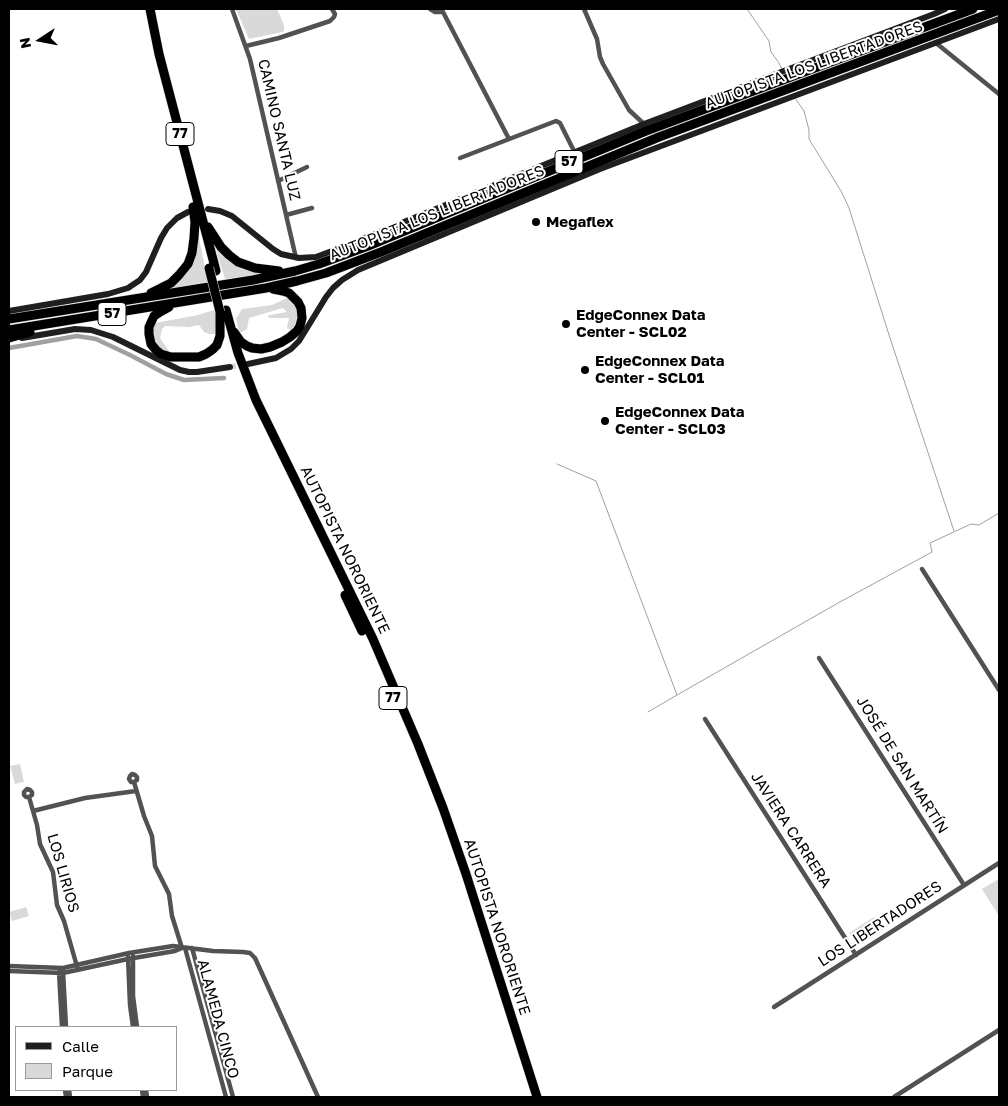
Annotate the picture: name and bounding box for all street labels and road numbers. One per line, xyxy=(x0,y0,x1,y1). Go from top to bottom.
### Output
street label: AUTOPISTA LOS LIBERTADORES xyxy=(703,17,925,113)
street label: CAMINO SANTA LUZ xyxy=(254,57,304,203)
road number: 77 xyxy=(166,122,194,146)
road number: 57 xyxy=(555,150,583,173)
street label: AUTOPISTA LOS LIBERTADORES xyxy=(327,162,547,264)
road number: 57 xyxy=(98,302,126,326)
street label: AUTOPISTA NORORIENTE xyxy=(297,463,393,637)
road number: 77 xyxy=(379,686,407,710)
street label: JOSÉ DE SAN MARTÍN xyxy=(852,693,952,837)
street label: JAVIERA CARRERA xyxy=(747,769,835,891)
street label: LOS LIRIOS xyxy=(43,831,83,915)
street label: AUTOPISTA NORORIENTE xyxy=(460,837,534,1017)
street label: LOS LIBERTADORES xyxy=(815,877,945,971)
street label: ALAMEDA CINCO xyxy=(193,957,243,1081)

